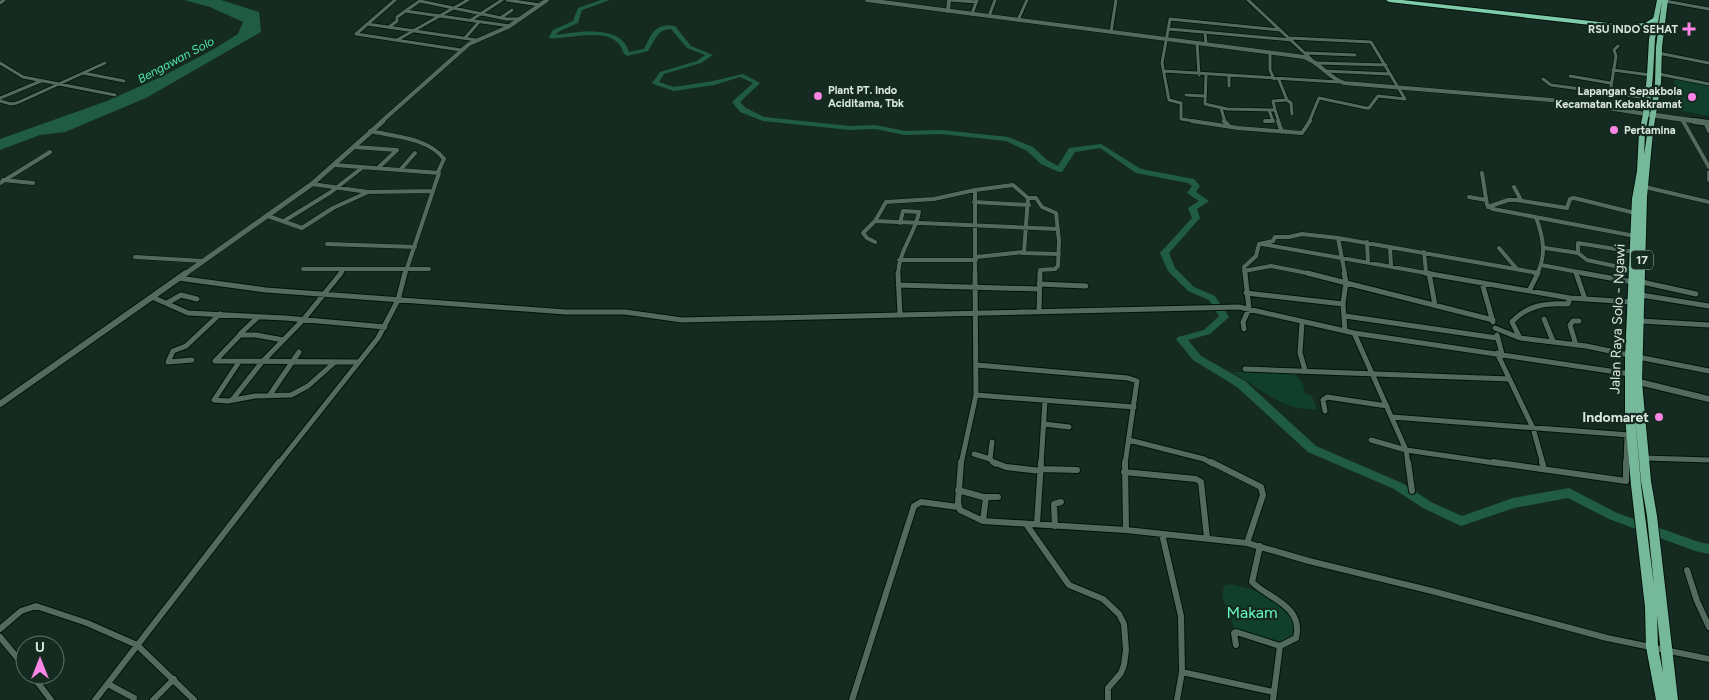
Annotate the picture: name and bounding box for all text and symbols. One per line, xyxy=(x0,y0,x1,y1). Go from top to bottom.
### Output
marker: RSU INDO SEHAT xyxy=(1682,22,1696,36)
place label: RSU INDO SEHAT xyxy=(1588,23,1679,36)
water label: Bengawan Solo xyxy=(135,34,217,86)
place label: Plant PT. Indo Aciditama, Tbk xyxy=(828,84,904,110)
place label: Lapangan Sepakbola Kecamatan Kebakkramat xyxy=(1555,85,1683,111)
marker: Plant PT. Indo Aciditama, Tbk xyxy=(812,90,824,102)
marker: Lapangan Sepakbola Kecamatan Kebakkramat xyxy=(1686,91,1698,103)
marker: Pertamina xyxy=(1608,124,1620,136)
place label: Pertamina xyxy=(1624,124,1676,137)
street label: Jalan Raya Solo - Ngawi xyxy=(1606,244,1629,394)
road number: 17 xyxy=(1631,250,1653,270)
place label: Indomaret xyxy=(1582,409,1649,426)
marker: Indomaret xyxy=(1653,411,1665,423)
park label: Makam xyxy=(1226,603,1278,622)
north arrow xyxy=(15,635,65,685)
text: U xyxy=(35,639,45,656)

